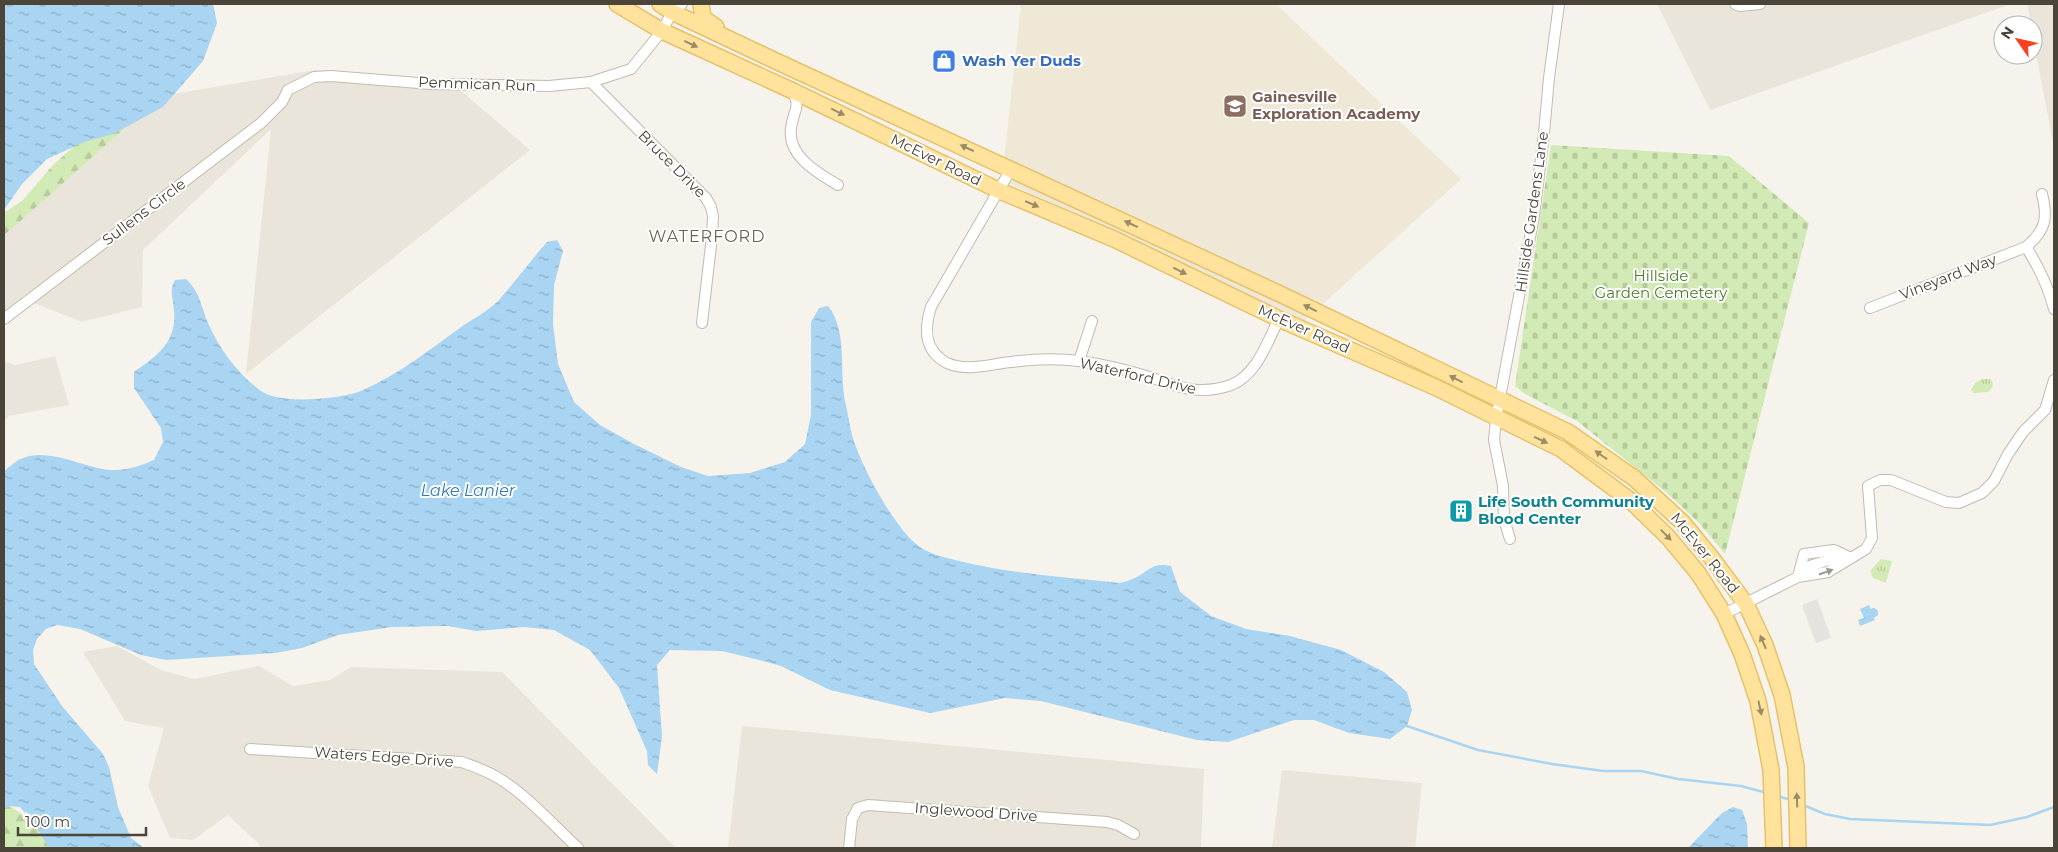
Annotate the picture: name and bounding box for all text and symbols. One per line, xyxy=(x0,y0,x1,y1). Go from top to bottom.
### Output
north arrow xyxy=(1993,15,2043,65)
text: N xyxy=(1997,23,2018,42)
one-way arrow xyxy=(684,40,698,48)
shop icon: Wash Yer Duds xyxy=(931,48,957,74)
place label: Wash Yer Duds xyxy=(962,51,1081,70)
street label: Pemmican Run xyxy=(418,72,536,95)
place label: Gainesville Exploration Academy xyxy=(1252,87,1421,123)
school or university icon: Gainesville Exploration Academy xyxy=(1222,93,1248,119)
one-way arrow xyxy=(831,108,845,116)
street label: Bruce Drive xyxy=(635,126,710,201)
street label: McEver Road xyxy=(888,129,985,190)
street label: Hillside Gardens Lane xyxy=(1511,130,1552,294)
one-way arrow xyxy=(960,144,974,152)
street label: Sullens Circle xyxy=(98,174,189,249)
one-way arrow xyxy=(1025,201,1039,209)
one-way arrow xyxy=(1124,220,1138,228)
district label: WATERFORD xyxy=(649,227,765,246)
street label: Vineyard Way xyxy=(1897,249,2000,304)
park label: Hillside Garden Cemetery xyxy=(1595,266,1728,302)
one-way arrow xyxy=(1173,268,1187,276)
street label: McEver Road xyxy=(1255,300,1353,357)
one-way arrow xyxy=(1303,304,1317,312)
street label: Waterford Drive xyxy=(1078,353,1198,398)
one-way arrow xyxy=(1449,375,1464,383)
one-way arrow xyxy=(1533,435,1548,444)
one-way arrow xyxy=(1594,450,1608,460)
water label: Lake Lanier xyxy=(421,481,516,500)
place label: Life South Community Blood Center xyxy=(1478,492,1655,528)
building icon: Life South Community Blood Center xyxy=(1448,498,1474,524)
street label: McEver Road xyxy=(1667,508,1744,597)
one-way arrow xyxy=(1660,529,1672,541)
one-way arrow xyxy=(1819,567,1834,575)
one-way arrow xyxy=(1758,635,1766,649)
one-way arrow xyxy=(1756,701,1764,717)
street label: Waters Edge Drive xyxy=(314,742,454,771)
one-way arrow xyxy=(1792,791,1800,807)
street label: Inglewood Drive xyxy=(914,798,1038,825)
scale bar xyxy=(18,804,145,836)
text: 100 m xyxy=(25,812,70,831)

